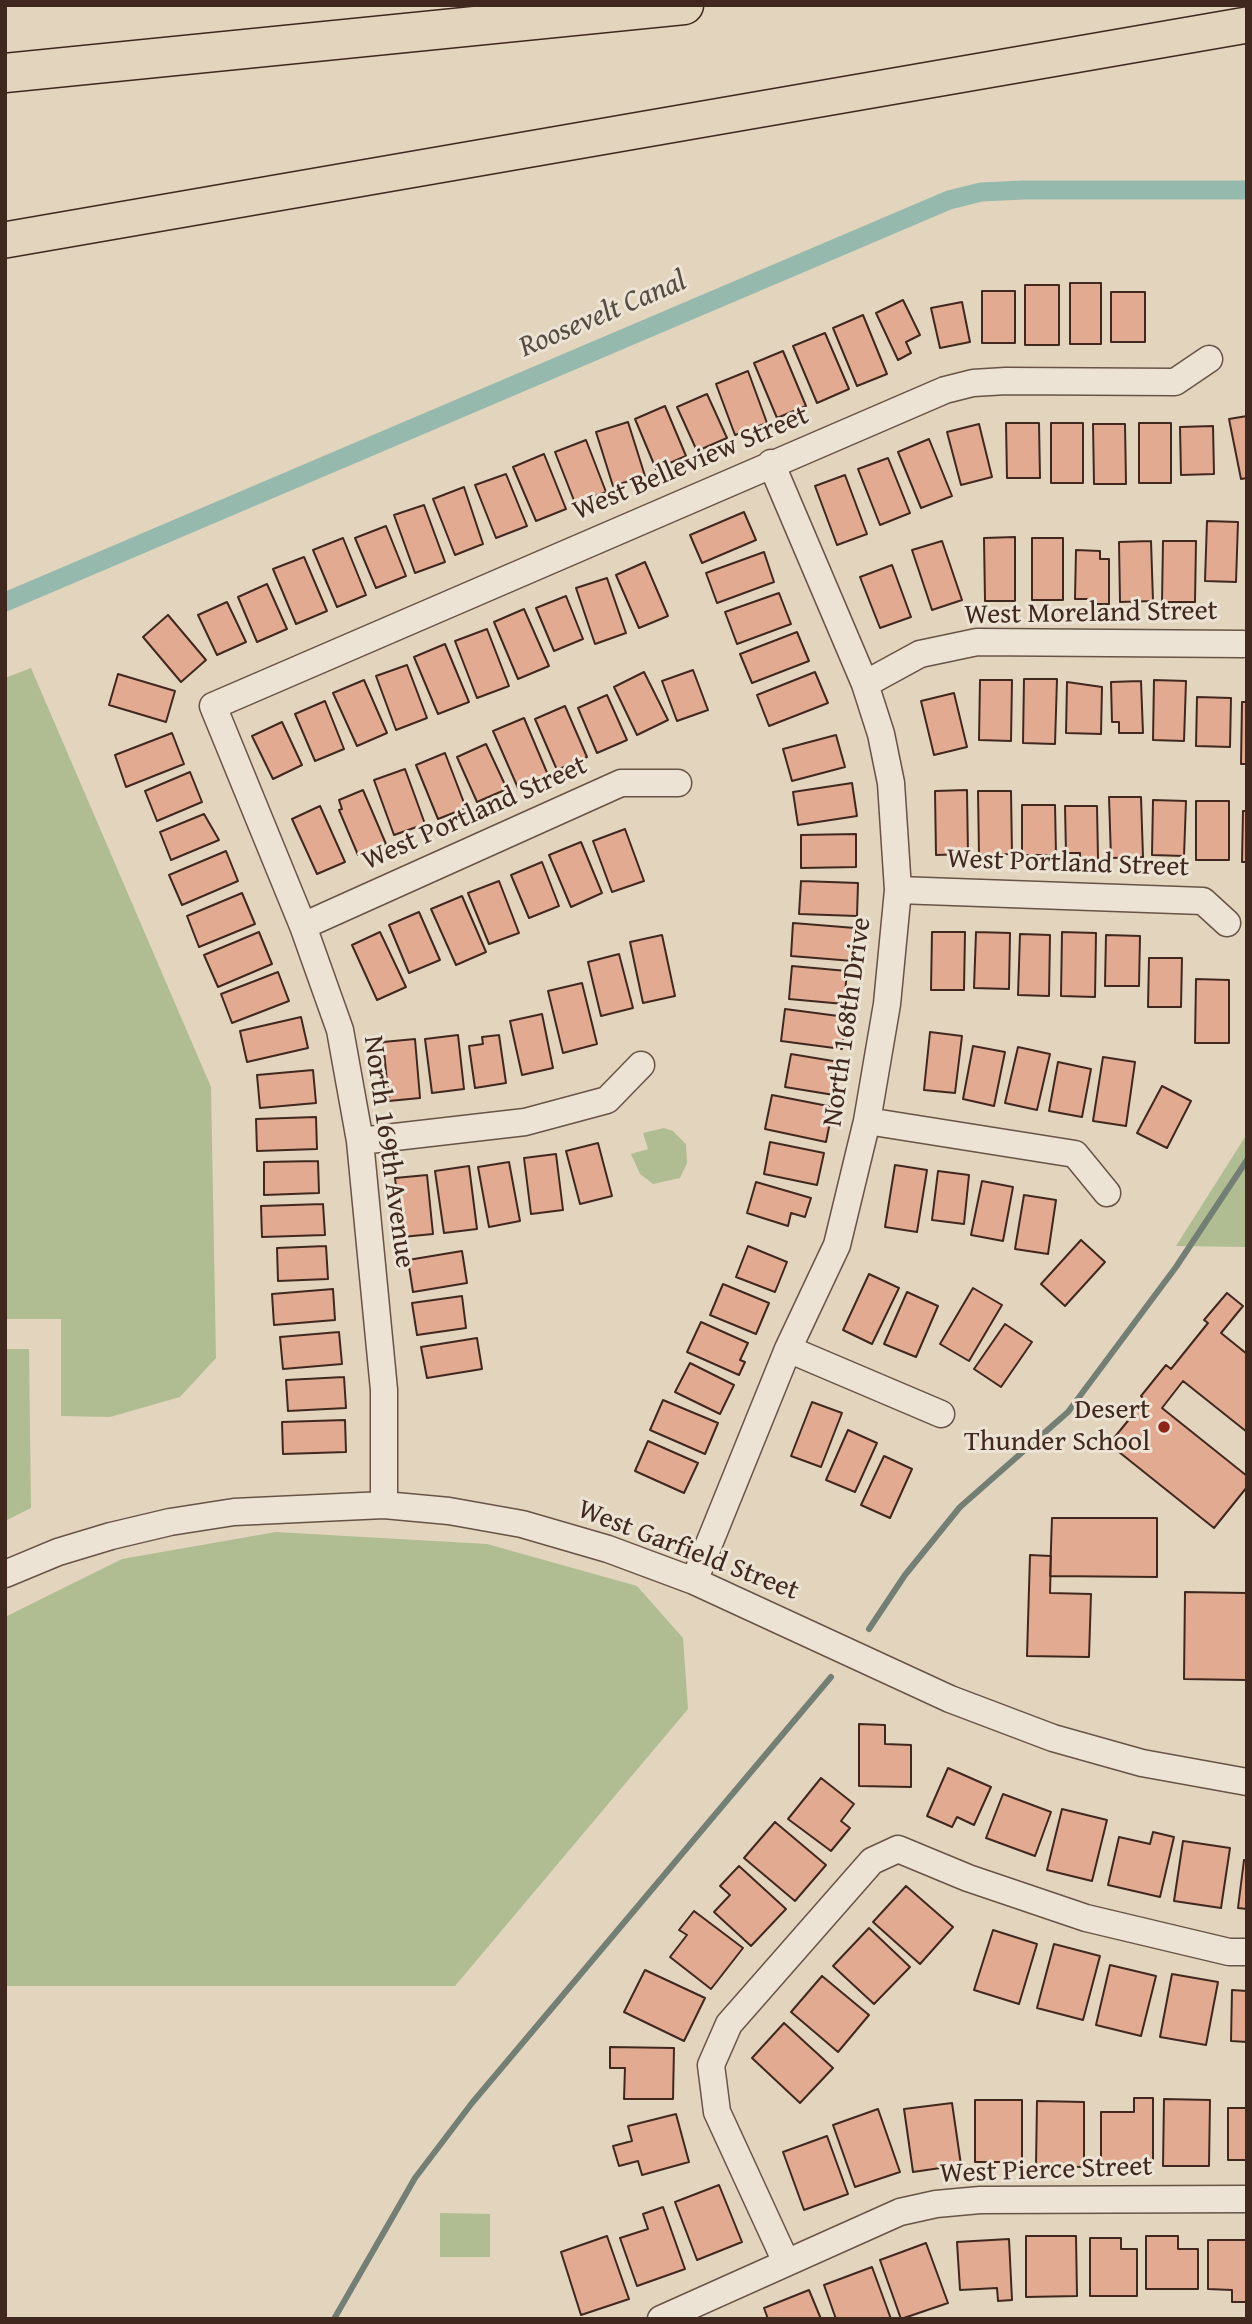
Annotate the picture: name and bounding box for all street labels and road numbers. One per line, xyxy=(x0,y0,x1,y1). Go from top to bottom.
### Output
street label: West Belleview Street xyxy=(568,399,814,529)
street label: West Moreland Street xyxy=(964,595,1218,633)
street label: West Portland Street xyxy=(357,749,593,879)
street label: West Portland Street xyxy=(946,843,1190,885)
street label: North 168th Drive xyxy=(817,915,879,1129)
street label: North 169th Avenue xyxy=(355,1034,421,1270)
street label: West Garfield Street xyxy=(573,1493,803,1609)
street label: West Pierce Street xyxy=(939,2150,1153,2192)

